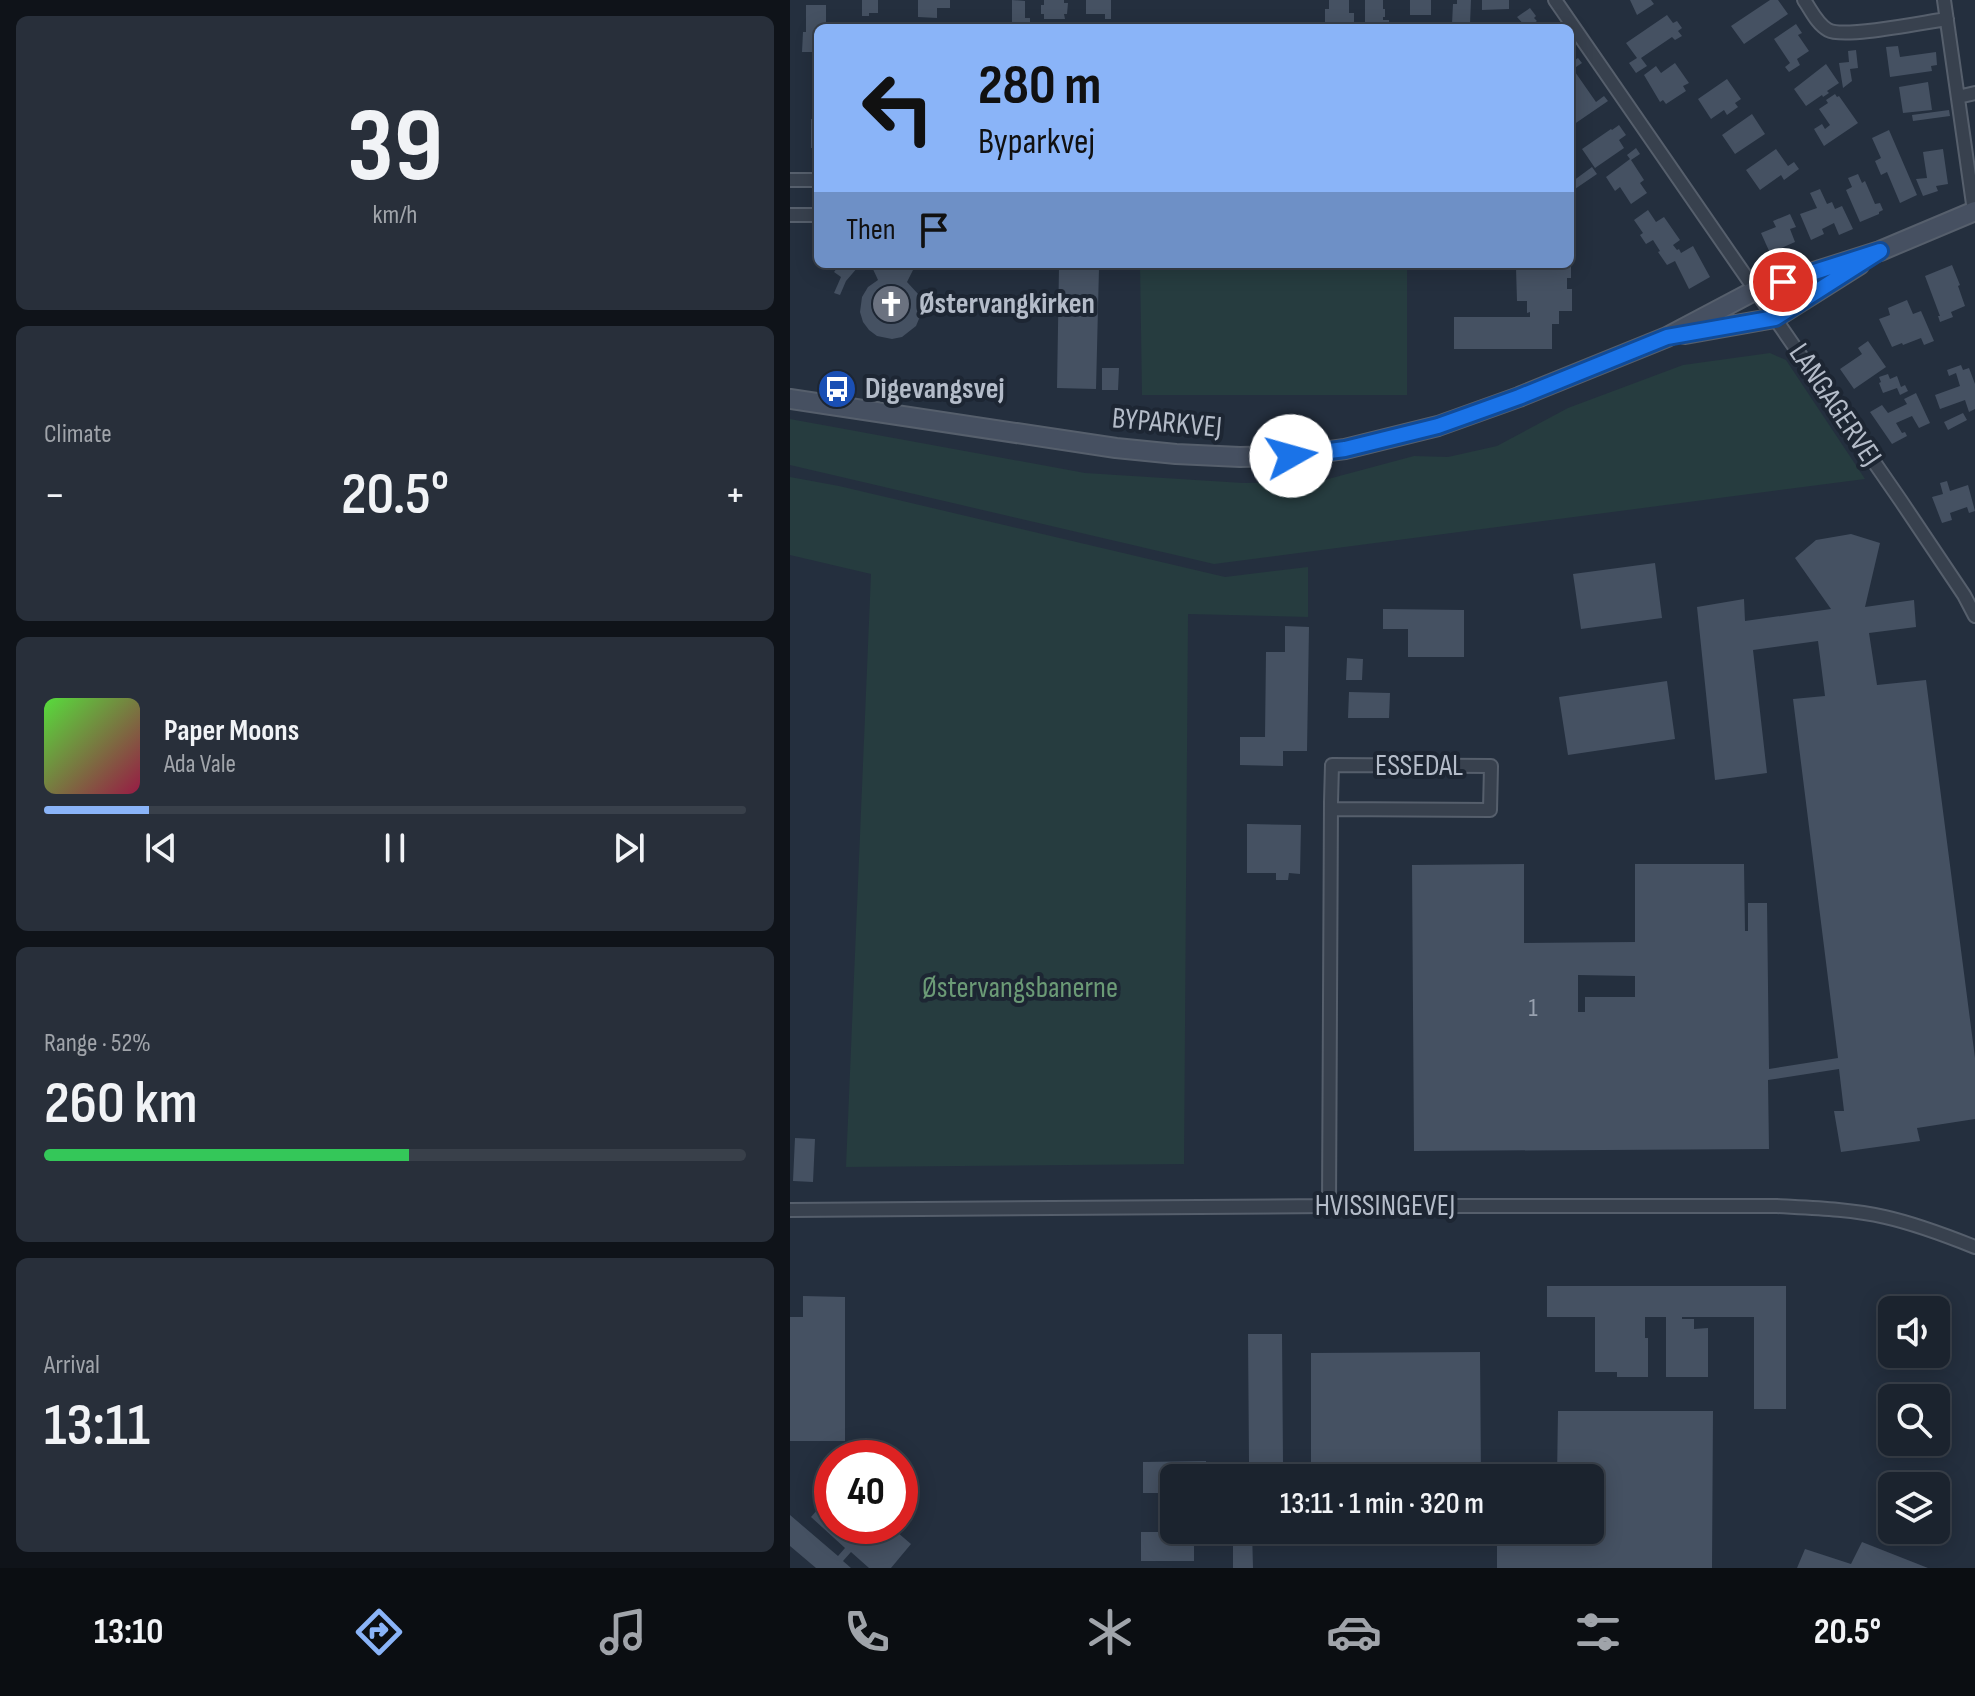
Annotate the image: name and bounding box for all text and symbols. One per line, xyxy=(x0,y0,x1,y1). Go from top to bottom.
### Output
text: 280 m xyxy=(978,53,1101,120)
icon: left xyxy=(846,56,950,160)
text: 39 xyxy=(347,85,443,210)
text: Byparkvej xyxy=(978,121,1095,164)
text: km/h xyxy=(373,200,417,231)
icon: arrive xyxy=(912,208,956,252)
text: Then xyxy=(846,212,896,248)
pin xyxy=(1749,248,1817,316)
icon: arrive xyxy=(1761,260,1805,304)
church icon: Østervangkirken xyxy=(870,283,912,325)
place label: Østervangkirken xyxy=(919,286,1095,322)
street label: LANGAGERVEJ xyxy=(1781,337,1889,473)
bus stop icon: Digevangsvej xyxy=(816,368,858,410)
place label: Digevangsvej xyxy=(865,371,1005,407)
street label: BYPARKVEJ xyxy=(1111,400,1223,446)
position arrow xyxy=(1249,414,1333,498)
text: Climate xyxy=(44,419,112,450)
text: 20.5° xyxy=(341,459,449,531)
text: − xyxy=(44,469,66,522)
text: + xyxy=(724,469,746,522)
text: Paper Moons xyxy=(164,713,299,749)
street label: ESSEDAL xyxy=(1375,748,1463,784)
text: Ada Vale xyxy=(164,749,236,780)
icon: previous xyxy=(139,826,183,870)
icon: pause xyxy=(373,826,417,870)
icon: next xyxy=(607,826,651,870)
park label: Østervangsbanerne xyxy=(922,970,1118,1006)
house number: 1 xyxy=(1528,993,1538,1024)
text: Range · 52% xyxy=(44,1028,151,1059)
text: 260 km xyxy=(44,1068,198,1140)
street label: HVISSINGEVEJ xyxy=(1315,1188,1455,1224)
map controls xyxy=(1878,1296,1950,1544)
button: sound xyxy=(1878,1296,1950,1368)
text: Arrival xyxy=(44,1350,100,1381)
button: search xyxy=(1878,1384,1950,1456)
text: 13:11 xyxy=(44,1390,150,1462)
speed limit sign: 40 xyxy=(814,1440,918,1544)
button: layers xyxy=(1878,1472,1950,1544)
text: 13:11 · 1 min · 320 m xyxy=(1280,1486,1484,1522)
icon: directions xyxy=(351,1604,407,1660)
icon: music xyxy=(595,1604,651,1660)
icon: phone xyxy=(839,1604,895,1660)
icon: climate xyxy=(1082,1604,1138,1660)
icon: car xyxy=(1326,1604,1382,1660)
icon: filters xyxy=(1570,1604,1626,1660)
text: 13:10 xyxy=(94,1611,163,1654)
text: 20.5° xyxy=(1814,1611,1881,1654)

